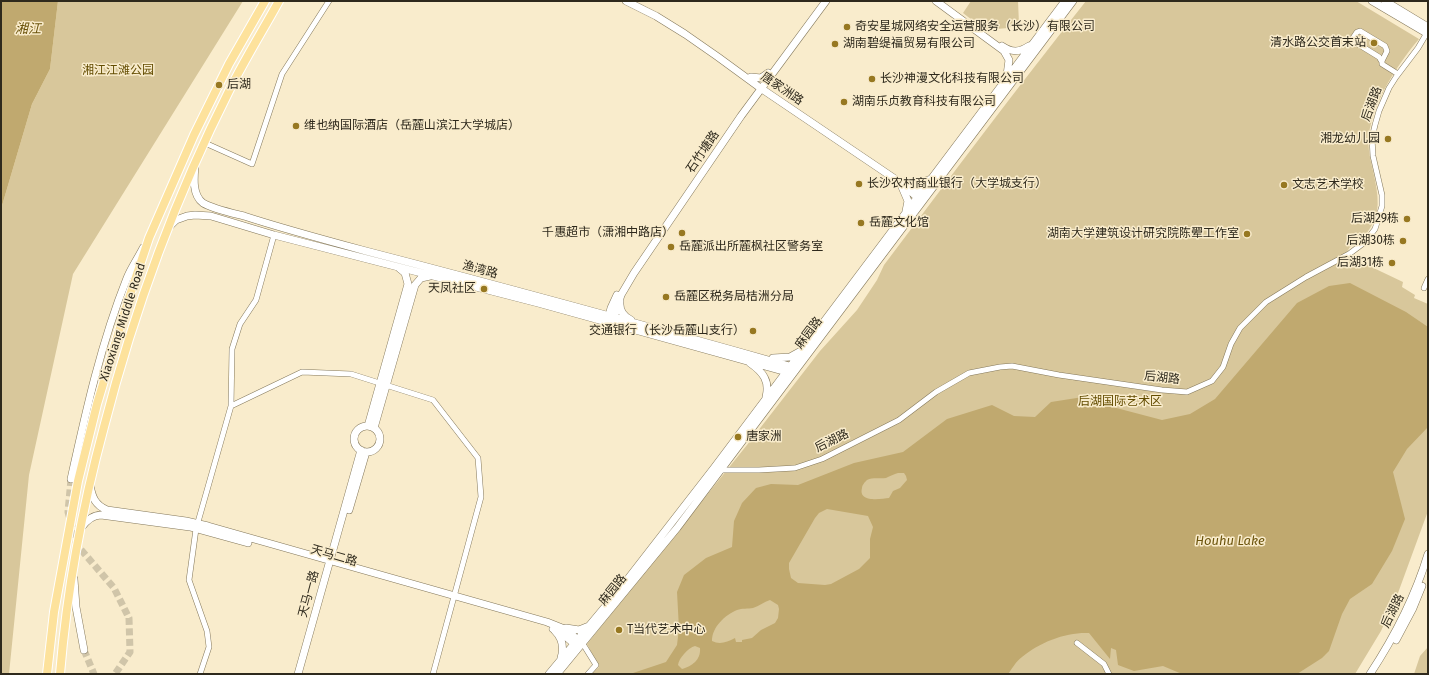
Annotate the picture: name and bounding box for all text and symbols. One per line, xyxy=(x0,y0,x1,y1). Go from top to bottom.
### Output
place label: 奇安星城网络安全运营服务（长沙）有限公司 xyxy=(855,20,1095,34)
water label: 湘江 xyxy=(15,21,41,37)
marker: 奇安星城网络安全运营服务（长沙）有限公司 xyxy=(842,22,852,32)
place label: 清水路公交首末站 xyxy=(1270,36,1366,50)
place label: 湖南碧缇福贸易有限公司 xyxy=(843,37,975,51)
marker: 清水路公交首末站 xyxy=(1369,38,1379,48)
marker: 湖南碧缇福贸易有限公司 xyxy=(830,39,840,49)
park label: 湘江江滩公园 xyxy=(82,64,154,78)
street label: 唐家洲路 xyxy=(758,70,806,108)
place label: 长沙神漫文化科技有限公司 xyxy=(880,72,1024,86)
marker: 长沙神漫文化科技有限公司 xyxy=(867,74,877,84)
place label: 后湖 xyxy=(227,78,251,92)
marker: 后湖 xyxy=(214,80,224,90)
street label: 后湖路 xyxy=(1359,85,1385,123)
place label: 湖南乐贞教育科技有限公司 xyxy=(852,95,996,109)
marker: 湖南乐贞教育科技有限公司 xyxy=(839,97,849,107)
place label: 维也纳国际酒店（岳麓山滨江大学城店） xyxy=(304,119,520,133)
marker: 维也纳国际酒店（岳麓山滨江大学城店） xyxy=(291,121,301,131)
street label: 石竹塘路 xyxy=(684,128,722,176)
place label: 湘龙幼儿园 xyxy=(1320,132,1380,146)
marker: 湘龙幼儿园 xyxy=(1383,134,1393,144)
place label: 长沙农村商业银行（大学城支行） xyxy=(867,177,1047,191)
place label: 文志艺术学校 xyxy=(1292,178,1364,192)
marker: 长沙农村商业银行（大学城支行） xyxy=(854,179,864,189)
marker: 文志艺术学校 xyxy=(1279,180,1289,190)
place label: 后湖29栋 xyxy=(1351,212,1399,226)
marker: 后湖29栋 xyxy=(1402,214,1412,224)
place label: 岳麓文化馆 xyxy=(869,216,929,230)
marker: 岳麓文化馆 xyxy=(856,218,866,228)
place label: 千惠超市（潇湘中路店） xyxy=(542,226,674,240)
place label: 湖南大学建筑设计研究院陈翚工作室 xyxy=(1047,227,1239,241)
marker: 千惠超市（潇湘中路店） xyxy=(677,228,687,238)
marker: 湖南大学建筑设计研究院陈翚工作室 xyxy=(1242,229,1252,239)
place label: 后湖30栋 xyxy=(1346,234,1395,248)
marker: 后湖30栋 xyxy=(1398,236,1408,246)
place label: 岳麓派出所麓枫社区警务室 xyxy=(679,240,823,254)
marker: 岳麓派出所麓枫社区警务室 xyxy=(666,242,676,252)
place label: 后湖31栋 xyxy=(1337,256,1384,270)
street label: 渔湾路 xyxy=(461,258,499,282)
marker: 后湖31栋 xyxy=(1387,258,1397,268)
street label: Xiaoxiang Middle Road xyxy=(97,261,149,383)
place label: 天凤社区 xyxy=(428,282,476,296)
marker: 天凤社区 xyxy=(479,284,489,294)
place label: 岳麓区税务局桔洲分局 xyxy=(674,290,794,304)
marker: 岳麓区税务局桔洲分局 xyxy=(661,292,671,302)
street label: 麻园路 xyxy=(792,314,826,352)
place label: 交通银行（长沙岳麓山支行） xyxy=(589,324,745,338)
marker: 交通银行（长沙岳麓山支行） xyxy=(748,326,758,336)
street label: 后湖路 xyxy=(1143,369,1181,387)
park label: 后湖国际艺术区 xyxy=(1078,395,1162,409)
street label: 后湖路 xyxy=(813,427,851,455)
place label: 唐家洲 xyxy=(746,430,782,444)
marker: 唐家洲 xyxy=(733,432,743,442)
water label: Houhu Lake xyxy=(1195,533,1265,549)
street label: 天马二路 xyxy=(309,542,359,570)
street label: 天马一路 xyxy=(296,569,322,619)
street label: 麻园路 xyxy=(596,571,630,609)
street label: 后湖路 xyxy=(1379,592,1407,630)
place label: T当代艺术中心 xyxy=(627,623,705,637)
marker: T当代艺术中心 xyxy=(614,625,624,635)

